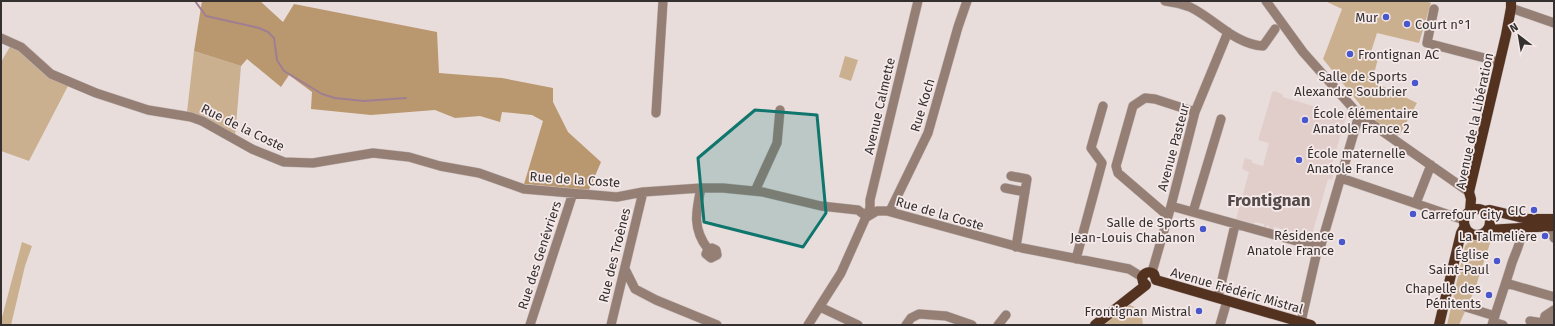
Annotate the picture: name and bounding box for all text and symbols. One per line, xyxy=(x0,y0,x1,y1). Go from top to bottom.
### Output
place label: Mur xyxy=(1355,10,1378,25)
marker: Mur xyxy=(1381,12,1391,22)
north arrow xyxy=(1499,16,1539,56)
place label: Court n°1 xyxy=(1415,17,1470,32)
marker: Court n°1 xyxy=(1402,19,1412,29)
text: N xyxy=(1508,20,1521,35)
place label: Frontignan AC xyxy=(1358,47,1440,62)
marker: Frontignan AC xyxy=(1345,49,1355,59)
street label: Avenue de la Libération xyxy=(1453,51,1496,191)
street label: Avenue Calmette xyxy=(861,56,898,156)
place label: Salle de Sports Alexandre Soubrier xyxy=(1294,69,1407,99)
street label: Rue Koch xyxy=(907,77,938,134)
marker: Salle de Sports Alexandre Soubrier xyxy=(1410,78,1420,88)
street label: Rue de la Coste xyxy=(199,101,287,154)
street label: Avenue Pasteur xyxy=(1155,101,1192,193)
place label: École élémentaire Anatole France 2 xyxy=(1313,106,1418,136)
marker: École élémentaire Anatole France 2 xyxy=(1300,115,1310,125)
place label: École maternelle Anatole France xyxy=(1307,146,1406,176)
marker: École maternelle Anatole France xyxy=(1294,155,1304,165)
street label: Rue de la Coste xyxy=(529,169,621,190)
district label: Frontignan xyxy=(1227,190,1311,211)
street label: Rue de la Coste xyxy=(894,194,986,233)
street label: Rue des Genévriers xyxy=(515,199,564,311)
place label: CIC xyxy=(1508,203,1527,218)
marker: CIC xyxy=(1529,205,1539,215)
street label: Rue des Troènes xyxy=(596,206,633,304)
place label: Carrefour City xyxy=(1421,207,1502,222)
marker: Carrefour City xyxy=(1408,209,1418,219)
place label: Salle de Sports Jean-Louis Chabanon xyxy=(1070,215,1195,245)
marker: Salle de Sports Jean-Louis Chabanon xyxy=(1198,224,1208,234)
place label: Résidence Anatole France xyxy=(1247,228,1334,258)
place label: La Talmelière xyxy=(1459,229,1537,244)
marker: La Talmelière xyxy=(1540,231,1550,241)
marker: Résidence Anatole France xyxy=(1337,237,1347,247)
place label: Église Saint-Paul xyxy=(1429,247,1489,277)
marker: Église Saint-Paul xyxy=(1492,256,1502,266)
street label: Avenue Frédéric Mistral xyxy=(1169,264,1305,317)
place label: Chapelle des Pénitents xyxy=(1405,281,1481,311)
marker: Chapelle des Pénitents xyxy=(1484,290,1494,300)
place label: Frontignan Mistral xyxy=(1085,304,1191,319)
marker: Frontignan Mistral xyxy=(1194,306,1204,316)

